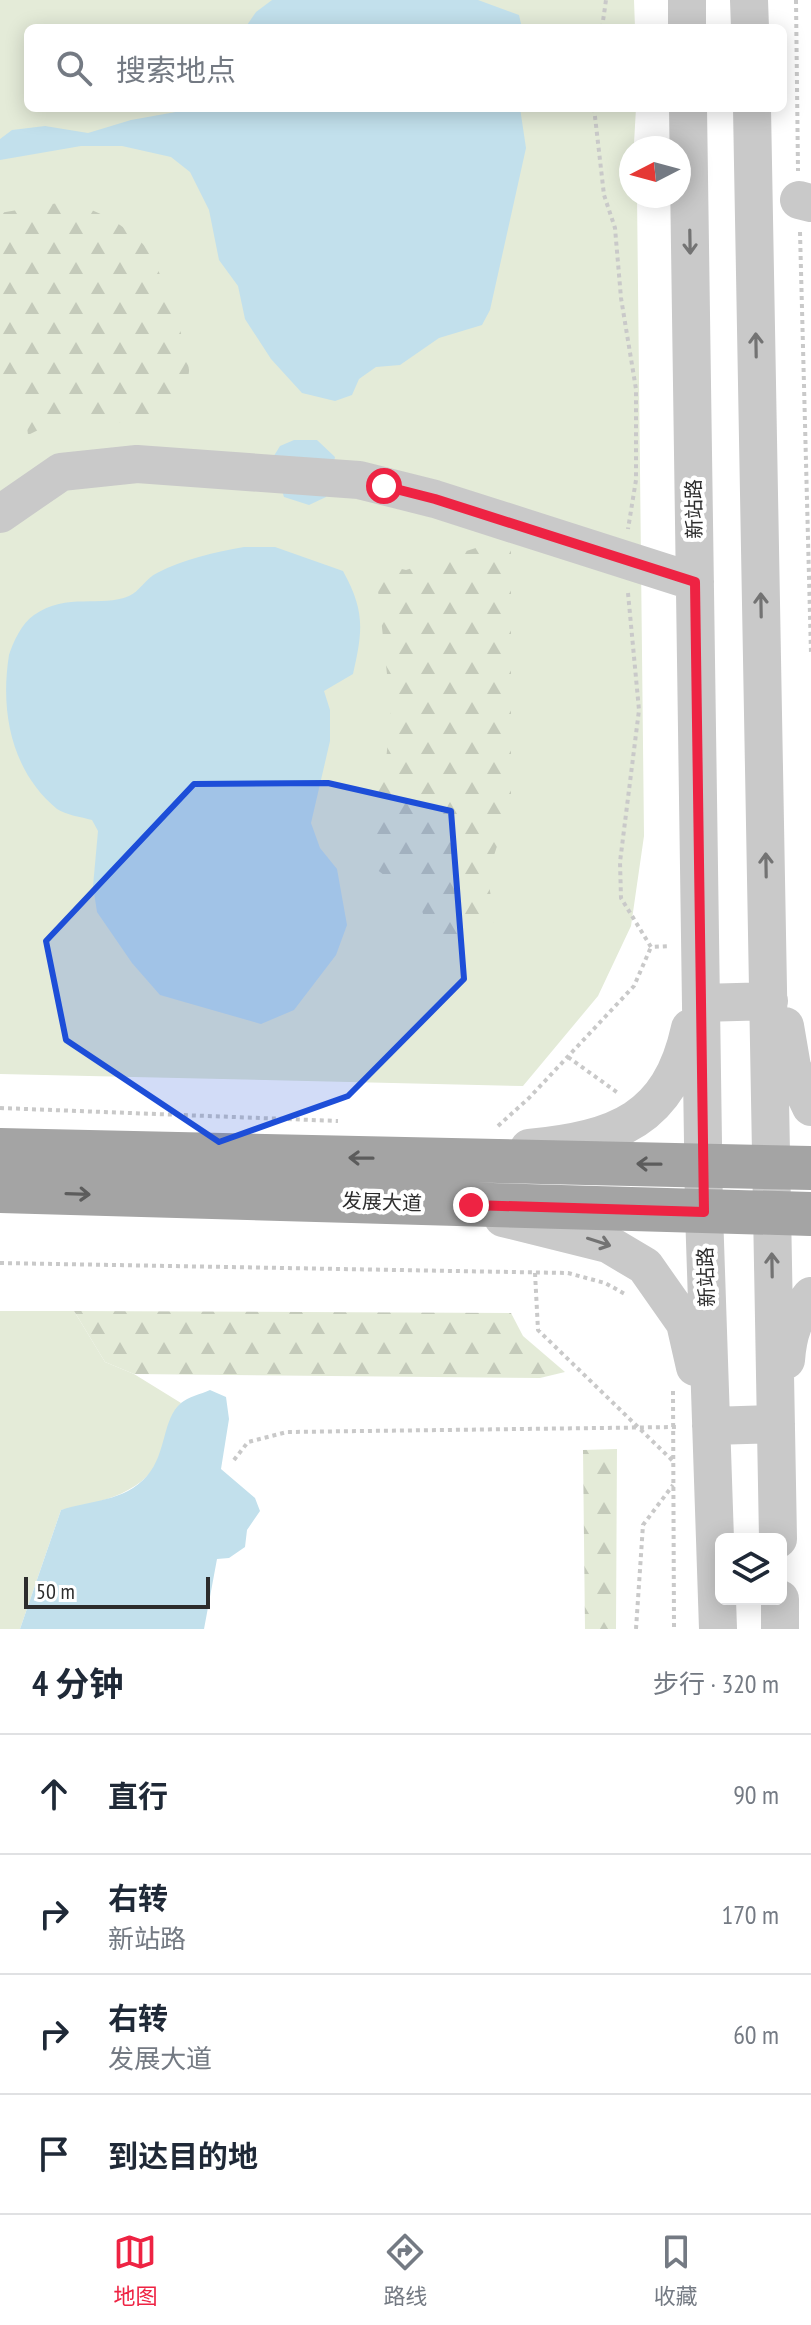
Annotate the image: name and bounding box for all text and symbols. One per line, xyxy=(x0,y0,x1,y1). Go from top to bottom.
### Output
search box xyxy=(24,24,787,112)
icon: search xyxy=(52,46,96,90)
text: 搜索地点 xyxy=(116,50,236,89)
north arrow xyxy=(619,136,691,208)
one-way arrow xyxy=(683,228,698,255)
one-way arrow xyxy=(748,332,764,359)
route start xyxy=(366,468,402,504)
street label: 新站路 xyxy=(680,479,708,539)
one-way arrow xyxy=(754,592,769,619)
one-way arrow xyxy=(759,852,774,879)
one-way arrow xyxy=(348,1150,375,1166)
one-way arrow xyxy=(636,1156,663,1172)
one-way arrow xyxy=(64,1186,91,1201)
route end xyxy=(453,1187,489,1223)
street label: 发展大道 xyxy=(342,1188,422,1216)
one-way arrow xyxy=(585,1235,611,1250)
street label: 新站路 xyxy=(692,1247,720,1307)
one-way arrow xyxy=(764,1252,779,1279)
map controls xyxy=(715,1533,787,1605)
button: layers xyxy=(715,1533,787,1605)
scale bar xyxy=(24,1573,210,1609)
text: 50 m xyxy=(36,1577,75,1605)
text: 4 分钟 xyxy=(32,1661,123,1705)
text: 步行 · 320 m xyxy=(653,1667,779,1700)
icon: ahead xyxy=(32,1772,76,1816)
text: 直行 xyxy=(108,1776,168,1815)
text: 90 m xyxy=(733,1778,779,1811)
text: 右转 xyxy=(108,1878,168,1917)
icon: right xyxy=(32,1892,76,1936)
text: 170 m xyxy=(721,1898,779,1931)
text: 新站路 xyxy=(108,1922,186,1955)
text: 右转 xyxy=(108,1998,168,2037)
icon: right xyxy=(32,2012,76,2056)
text: 60 m xyxy=(733,2018,779,2051)
text: 发展大道 xyxy=(108,2042,212,2075)
icon: arrive xyxy=(32,2132,76,2176)
text: 到达目的地 xyxy=(108,2136,258,2175)
tab: 地图 xyxy=(113,2230,157,2310)
tab: 路线 xyxy=(383,2230,428,2310)
tab: 收藏 xyxy=(654,2230,698,2310)

